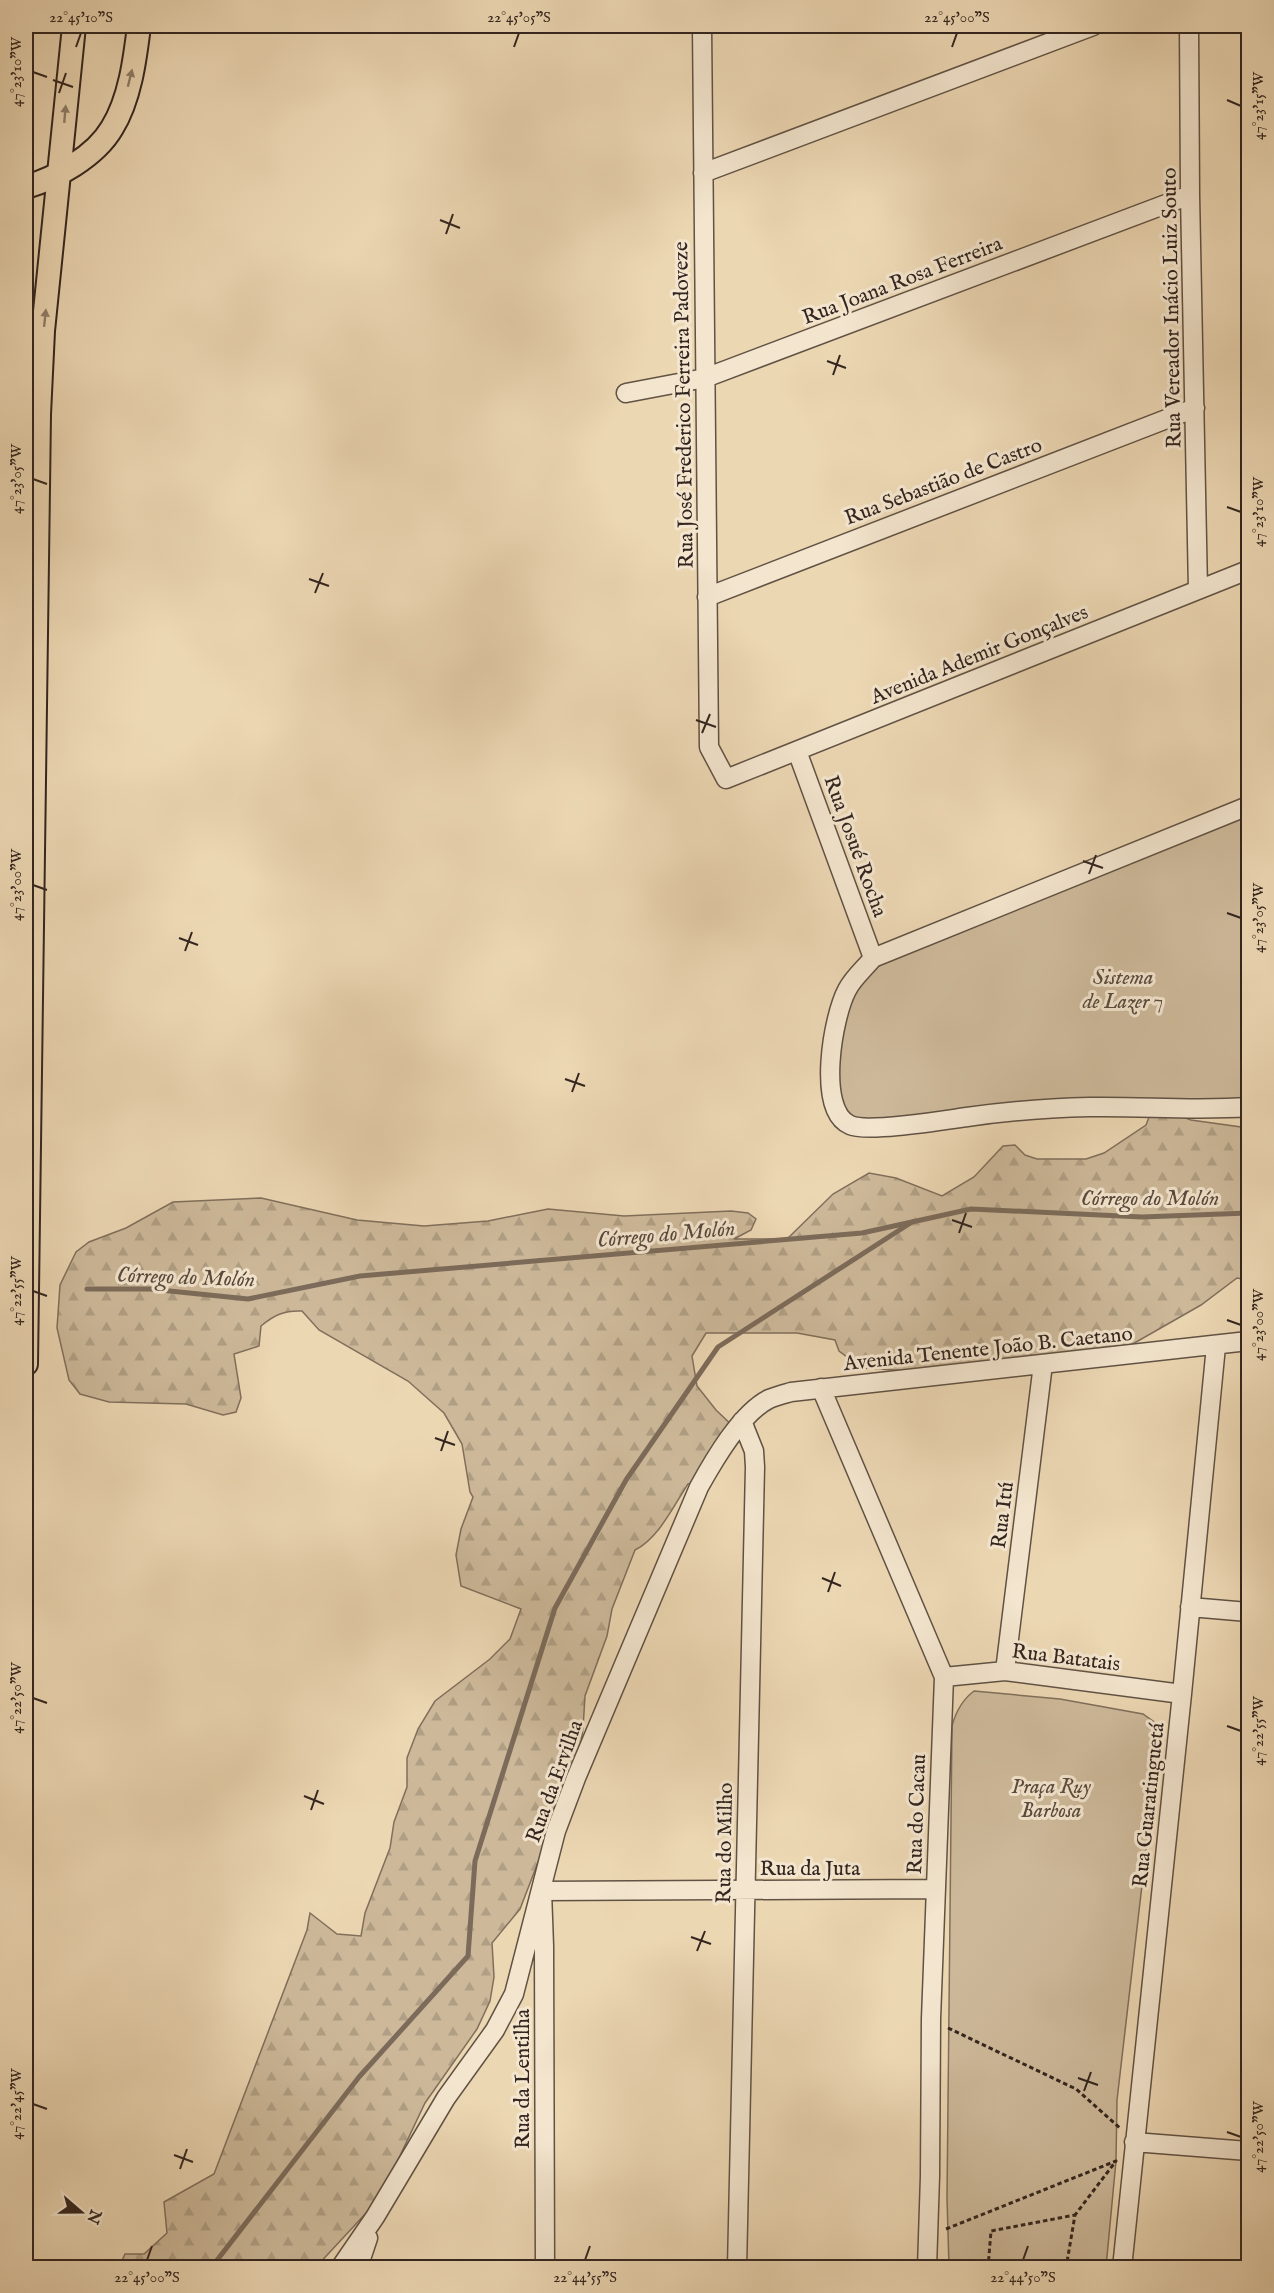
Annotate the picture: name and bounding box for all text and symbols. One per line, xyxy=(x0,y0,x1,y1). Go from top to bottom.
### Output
text: 22°45'10"S xyxy=(49,8,113,27)
text: 22°45'05"S xyxy=(487,8,551,27)
text: 22°45'00"S xyxy=(924,8,990,27)
text: 47°23'10"W xyxy=(7,36,26,107)
one-way arrow xyxy=(125,69,135,87)
text: 47°23'15"W xyxy=(1249,71,1268,140)
one-way arrow xyxy=(60,105,70,124)
street label: Rua Vereador Inácio Luiz Souto xyxy=(1157,167,1188,449)
street label: Rua Joana Rosa Ferreira xyxy=(799,230,1007,332)
street label: Rua José Frederico Ferreira Padoveze xyxy=(668,241,701,569)
one-way arrow xyxy=(40,309,50,328)
street label: Rua Sebastião de Castro xyxy=(841,432,1046,533)
text: 47°23'05"W xyxy=(7,443,26,514)
text: 47°23'10"W xyxy=(1249,476,1268,547)
street label: Avenida Ademir Gonçalves xyxy=(866,599,1092,712)
street label: Rua Josué Rocha xyxy=(816,772,893,922)
text: 47°23'00"W xyxy=(7,848,26,921)
text: 47°23'05"W xyxy=(1249,882,1268,953)
park label: Sistema de Lazer 7 xyxy=(1082,965,1163,1016)
water label: Córrego do Molón xyxy=(1081,1185,1219,1213)
water label: Córrego do Molón xyxy=(596,1215,736,1255)
text: 47°22'55"W xyxy=(7,1256,26,1326)
water label: Córrego do Molón xyxy=(116,1262,256,1294)
text: 47°23'00"W xyxy=(1249,1288,1268,1361)
street label: Avenida Tenente João B. Caetano xyxy=(841,1321,1134,1378)
street label: Rua Itú xyxy=(986,1480,1021,1550)
street label: Rua Batatais xyxy=(1010,1638,1122,1679)
text: 47°22'50"W xyxy=(7,1662,26,1734)
text: 47°22'55"W xyxy=(1249,1696,1268,1766)
street label: Rua da Ervilha xyxy=(521,1716,590,1847)
street label: Rua Guaratinguetá xyxy=(1127,1720,1172,1889)
street label: Rua do Cacau xyxy=(902,1753,933,1875)
park label: Praça Ruy Barbosa xyxy=(1011,1774,1091,1825)
street label: Rua do Milho xyxy=(711,1782,740,1904)
street label: Rua da Juta xyxy=(760,1856,861,1883)
street label: Rua da Lentilha xyxy=(510,2008,537,2149)
text: 47°22'45"W xyxy=(7,2068,26,2140)
text: 47°22'50"W xyxy=(1249,2101,1268,2173)
north arrow xyxy=(51,2182,111,2242)
text: N xyxy=(81,2206,105,2227)
text: 22°45'00"S xyxy=(114,2268,180,2287)
text: 22°44'55"S xyxy=(553,2268,617,2287)
text: 22°44'50"S xyxy=(990,2268,1056,2287)

